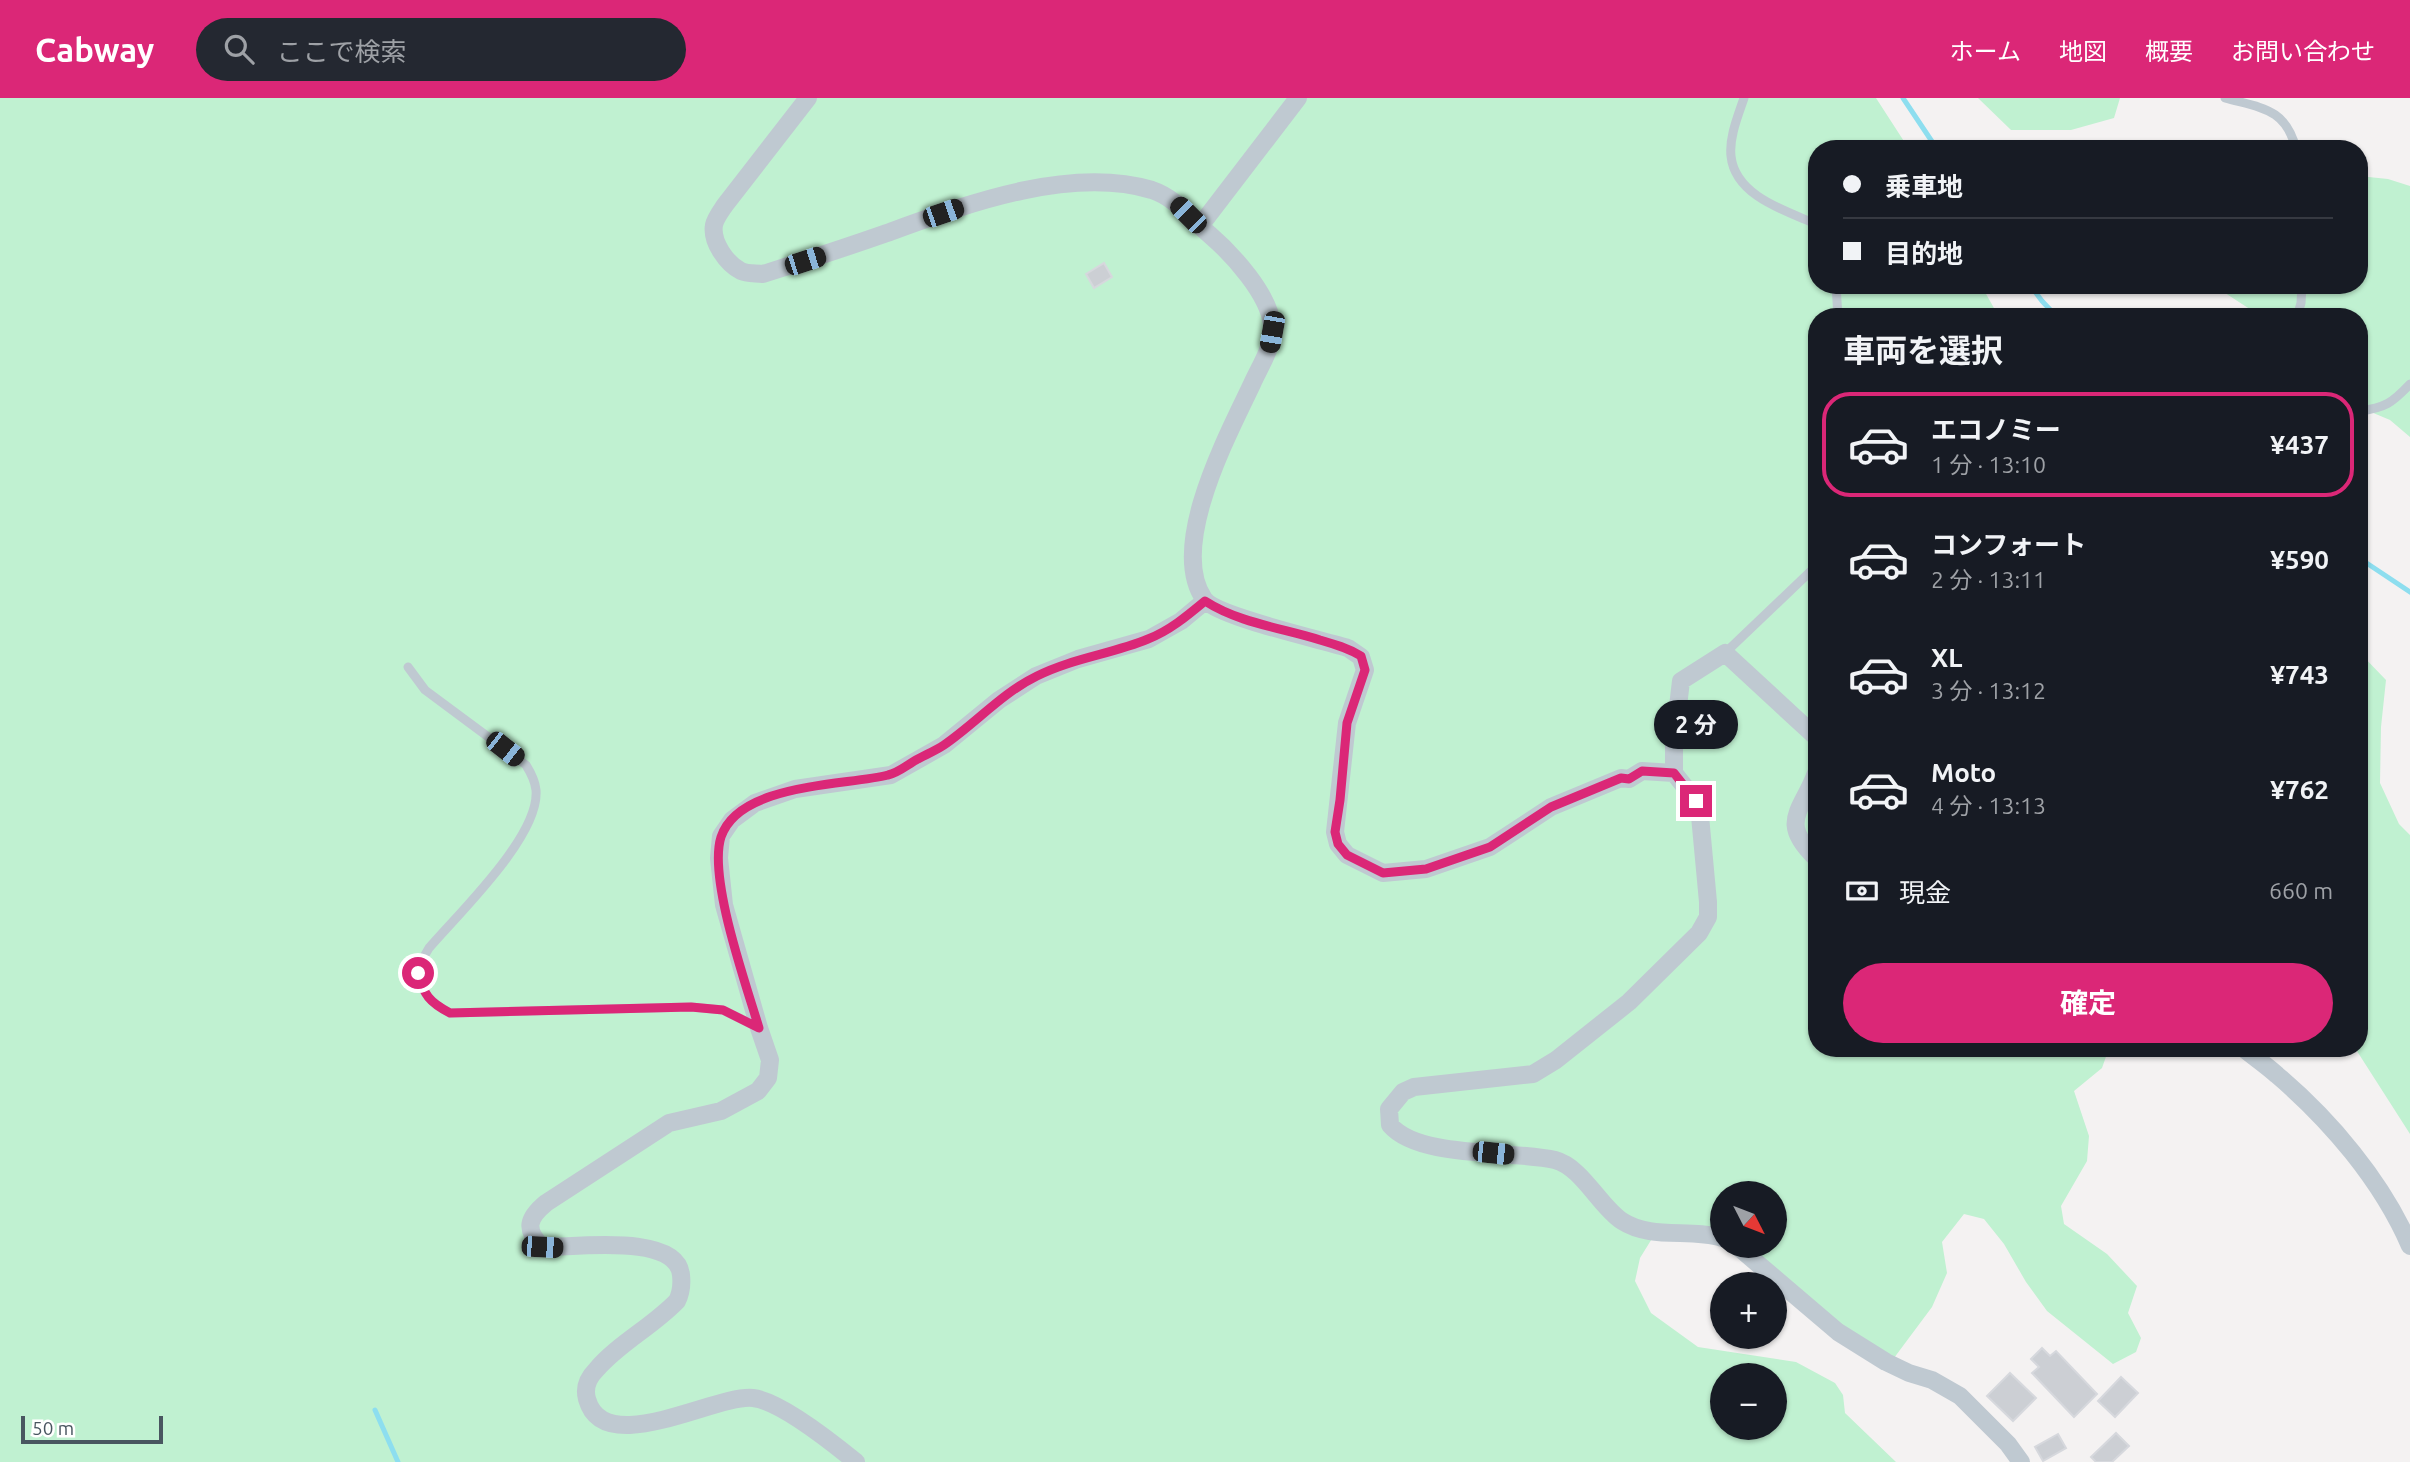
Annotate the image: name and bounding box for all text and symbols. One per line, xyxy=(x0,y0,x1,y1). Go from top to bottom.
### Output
search box xyxy=(196,18,686,81)
icon: search xyxy=(220,30,258,68)
text: Cabway xyxy=(35,31,154,68)
text: ここで検索 xyxy=(276,37,406,66)
text: ホーム xyxy=(1950,38,2021,65)
text: 地図 xyxy=(2059,38,2107,65)
text: 概要 xyxy=(2145,38,2193,65)
text: お問い合わせ xyxy=(2231,38,2375,65)
text: 乗車地 xyxy=(1885,172,1963,201)
car xyxy=(1166,193,1211,237)
car xyxy=(920,196,967,230)
text: 目的地 xyxy=(1885,239,1963,268)
car xyxy=(782,245,829,277)
car xyxy=(1259,309,1286,355)
text: 車両を選択 xyxy=(1843,332,2003,368)
icon: car xyxy=(1847,413,1910,476)
text: エコノミー xyxy=(1931,415,2061,444)
text: ¥437 xyxy=(2270,430,2329,459)
text: 1 分 · 13:10 xyxy=(1931,452,2046,477)
icon: car xyxy=(1847,528,1910,591)
text: コンフォート xyxy=(1931,530,2086,559)
text: ¥590 xyxy=(2270,545,2329,574)
text: 2 分 · 13:11 xyxy=(1931,567,2046,592)
icon: car xyxy=(1847,643,1910,706)
text: XL xyxy=(1931,643,1962,672)
text: ¥743 xyxy=(2270,660,2329,689)
text: 3 分 · 13:12 xyxy=(1931,678,2046,703)
callout: 2 分 xyxy=(1654,700,1738,748)
text: 2 分 xyxy=(1675,712,1717,737)
car xyxy=(482,728,529,770)
icon: car xyxy=(1847,758,1910,821)
text: Moto xyxy=(1931,758,1996,787)
text: ¥762 xyxy=(2270,775,2329,804)
route end xyxy=(1680,785,1712,817)
text: 4 分 · 13:13 xyxy=(1931,793,2046,818)
icon: cash xyxy=(1843,872,1881,910)
text: 現金 xyxy=(1899,878,1951,907)
text: 660 m xyxy=(2269,878,2333,903)
route start xyxy=(402,957,434,989)
button: 確定 xyxy=(1843,963,2333,1043)
car xyxy=(1472,1140,1515,1166)
north arrow xyxy=(1710,1181,1787,1258)
map controls xyxy=(1710,1181,1787,1440)
car xyxy=(521,1235,564,1259)
button: + xyxy=(1710,1272,1787,1349)
button: − xyxy=(1710,1363,1787,1440)
scale bar xyxy=(21,1413,163,1445)
text: 50 m xyxy=(32,1417,74,1439)

